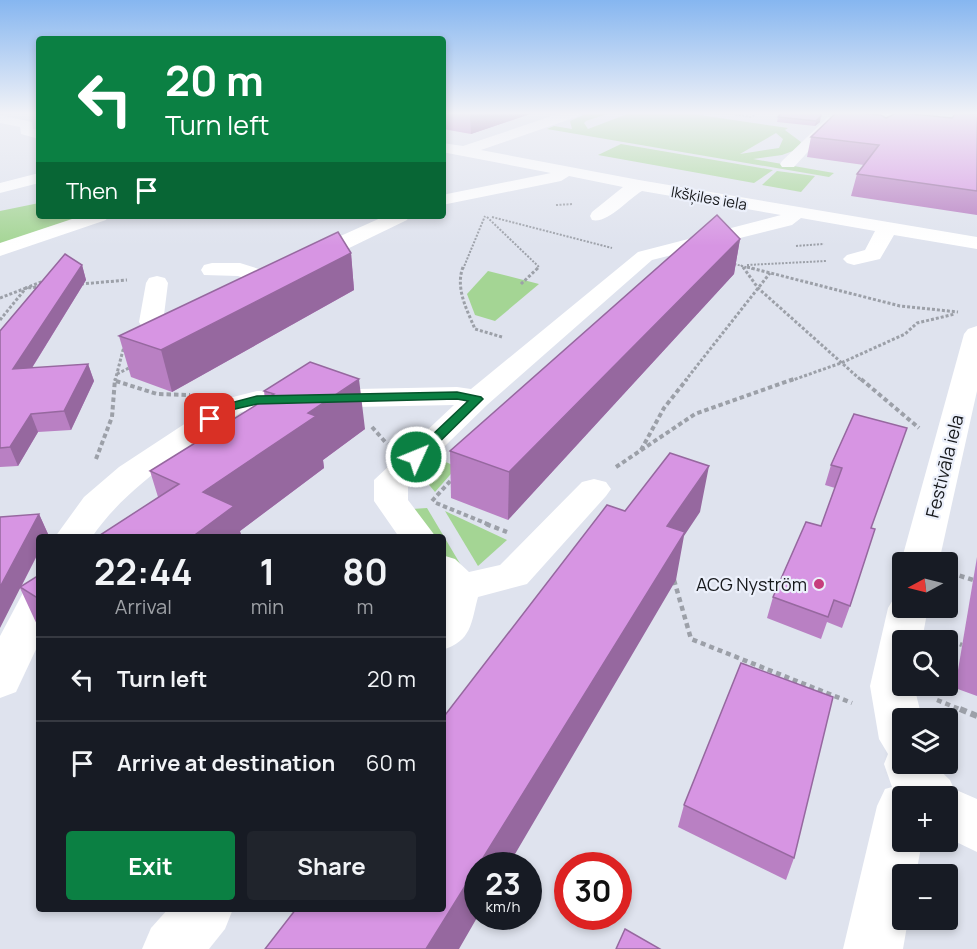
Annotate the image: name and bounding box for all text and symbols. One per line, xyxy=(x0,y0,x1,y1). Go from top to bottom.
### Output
text: 20 m xyxy=(165,51,264,109)
icon: left xyxy=(66,60,144,138)
text: Turn left xyxy=(165,106,269,143)
icon: arrive xyxy=(130,174,163,207)
text: Then xyxy=(66,176,118,206)
street label: Ikšķiles iela xyxy=(669,181,749,215)
pin xyxy=(184,393,235,444)
icon: arrive xyxy=(193,402,226,435)
street label: Festivāla iela xyxy=(920,412,968,520)
position arrow xyxy=(384,425,448,489)
text: 22:44 xyxy=(94,547,193,596)
text: 1 xyxy=(260,547,275,596)
text: 80 xyxy=(342,547,388,596)
north arrow xyxy=(892,552,958,618)
map controls xyxy=(892,552,958,930)
place label: ACG Nyström xyxy=(696,572,807,596)
marker: ACG Nyström xyxy=(812,577,826,591)
text: Arrival xyxy=(115,593,172,620)
text: min xyxy=(251,593,284,620)
text: m xyxy=(357,593,374,620)
button: search xyxy=(892,630,958,696)
icon: left xyxy=(66,663,99,696)
text: Turn left xyxy=(117,664,207,694)
text: 20 m xyxy=(367,664,416,694)
button: layers xyxy=(892,708,958,774)
icon: arrive xyxy=(66,747,99,780)
text: Arrive at destination xyxy=(117,748,335,778)
text: 60 m xyxy=(366,748,416,778)
button: + xyxy=(892,786,958,852)
button: Exit xyxy=(66,831,235,900)
button: Share xyxy=(247,831,416,900)
speed limit sign: 30 xyxy=(554,852,632,930)
text: 23 xyxy=(485,863,521,904)
button: − xyxy=(892,864,958,930)
text: km/h xyxy=(486,896,520,917)

